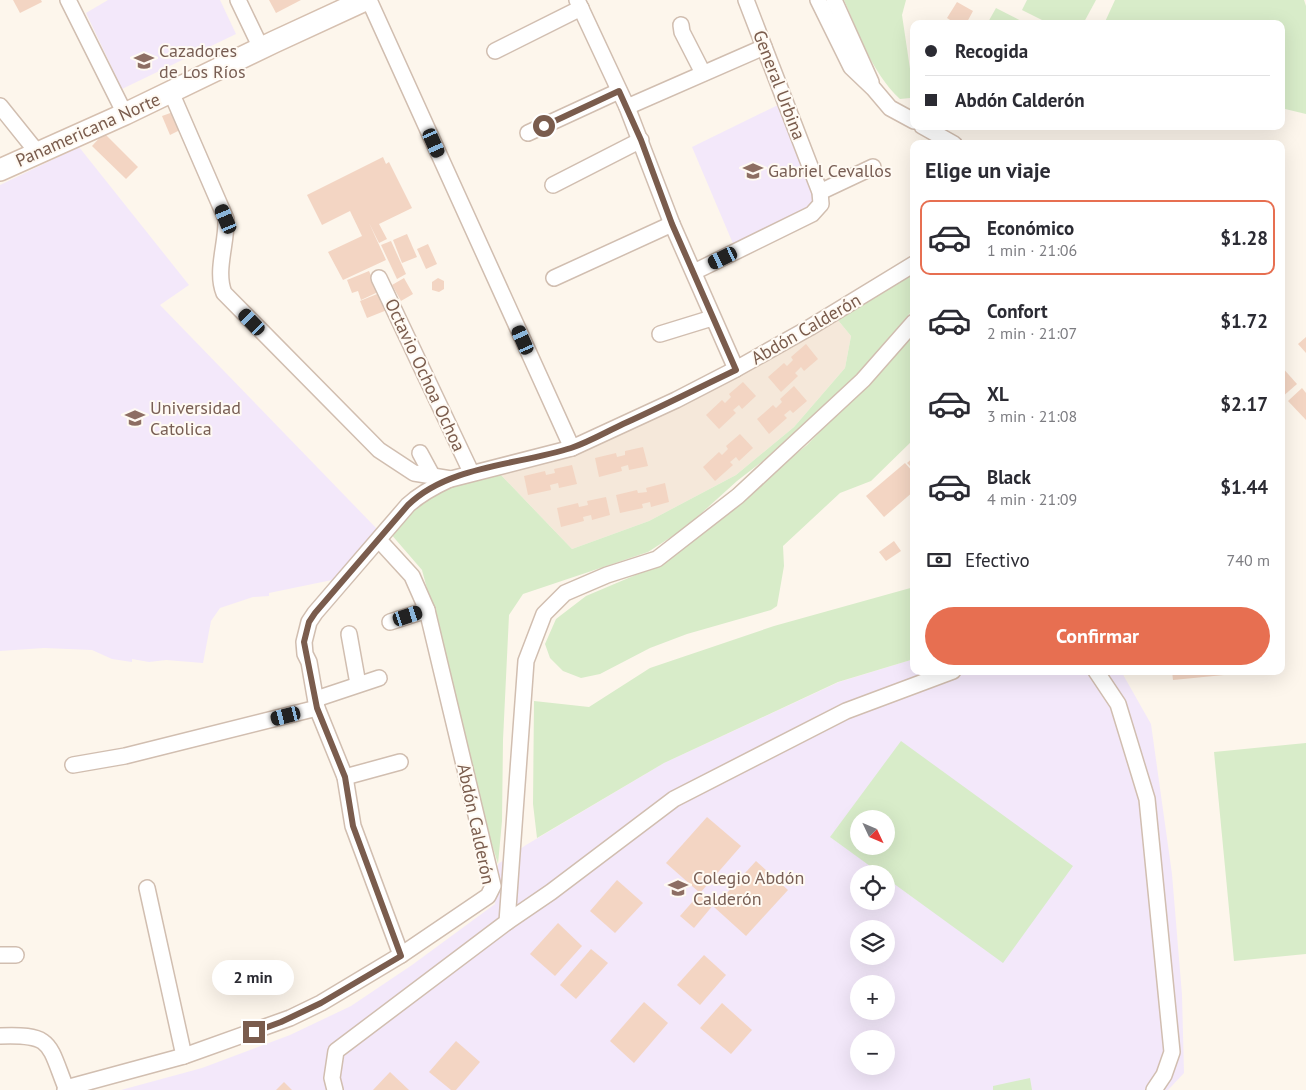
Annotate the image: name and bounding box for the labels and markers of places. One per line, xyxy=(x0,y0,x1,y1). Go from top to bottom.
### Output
place label: Cazadores de Los Ríos xyxy=(159,39,246,83)
school or university icon: Cazadores de Los Ríos xyxy=(133,50,155,72)
place label: Gabriel Cevallos xyxy=(768,159,892,182)
school or university icon: Gabriel Cevallos xyxy=(742,160,764,182)
place label: Universidad Catolica xyxy=(150,396,241,440)
school or university icon: Universidad Catolica xyxy=(124,407,146,429)
place label: Colegio Abdón Calderón xyxy=(693,866,804,910)
school or university icon: Colegio Abdón Calderón xyxy=(667,877,689,899)

